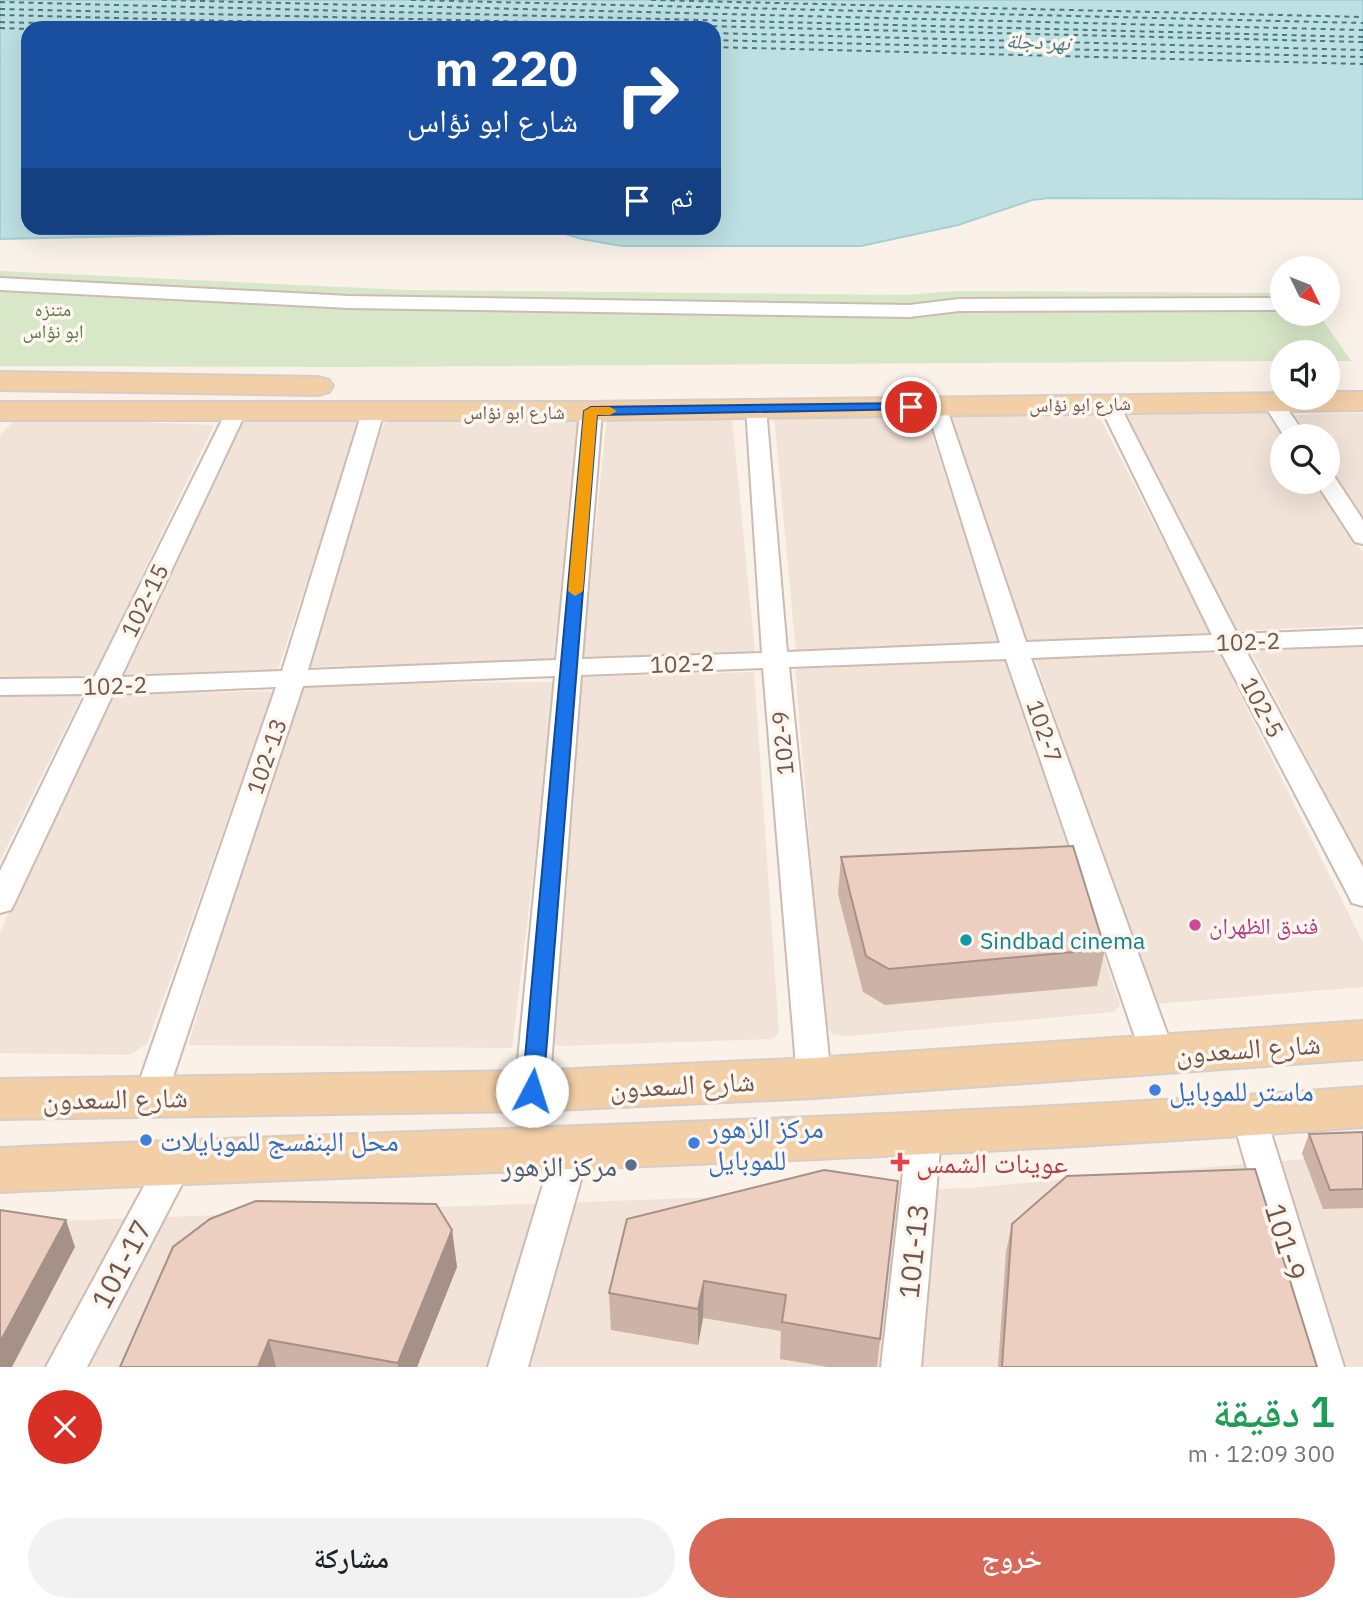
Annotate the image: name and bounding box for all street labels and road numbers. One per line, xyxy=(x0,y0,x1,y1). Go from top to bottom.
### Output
street label: شارع ابو نؤاس xyxy=(1029,391,1131,417)
street label: شارع ابو نؤاس xyxy=(463,400,565,424)
street label: 102-15 xyxy=(113,558,175,642)
street label: 102-2 xyxy=(1215,625,1281,657)
street label: 102-2 xyxy=(649,647,715,679)
street label: 102-2 xyxy=(82,669,148,701)
street label: 102-5 xyxy=(1235,672,1291,742)
street label: 102-7 xyxy=(1020,696,1070,766)
street label: 102-9 xyxy=(764,710,800,776)
street label: 102-13 xyxy=(239,714,293,798)
street label: شارع السعدون xyxy=(1174,1024,1322,1072)
street label: شارع السعدون xyxy=(608,1062,756,1106)
street label: شارع السعدون xyxy=(42,1078,188,1118)
street label: 101-9 xyxy=(1257,1199,1315,1285)
street label: 101-13 xyxy=(890,1202,936,1300)
street label: 101-17 xyxy=(82,1213,160,1315)

